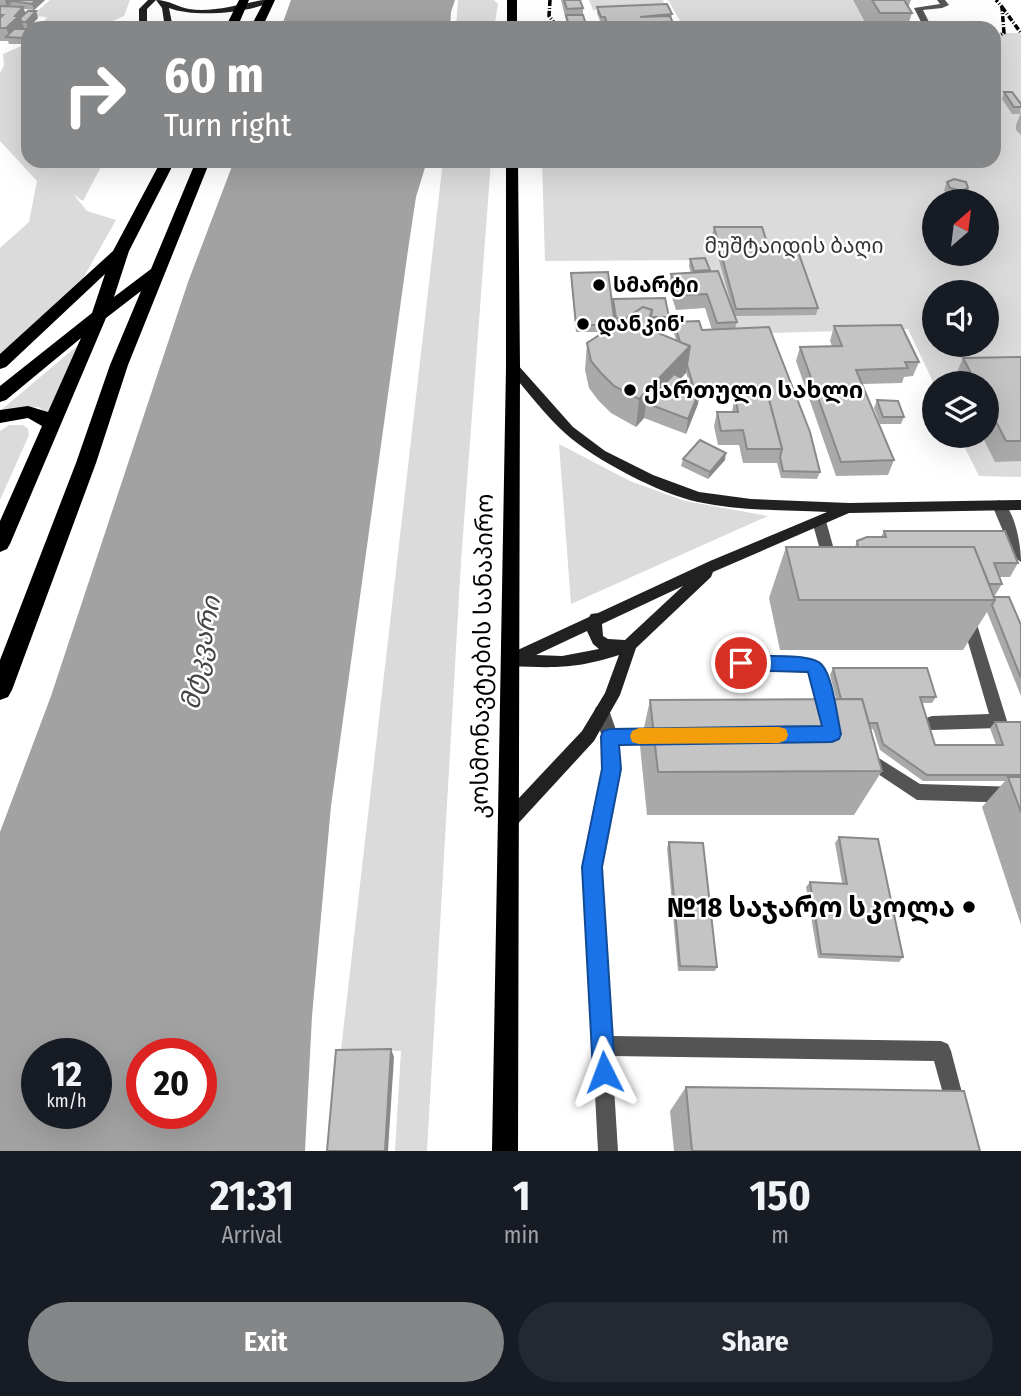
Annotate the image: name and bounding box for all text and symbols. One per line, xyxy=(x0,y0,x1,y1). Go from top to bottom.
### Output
text: 60 m xyxy=(164,46,264,105)
icon: right xyxy=(49,49,140,140)
text: Turn right xyxy=(164,106,291,144)
north arrow xyxy=(922,189,999,266)
map controls xyxy=(922,189,999,448)
park label: მუშტაიდის ბაღი xyxy=(705,233,883,259)
place label: სმარტი xyxy=(613,272,699,298)
marker: სმარტი xyxy=(591,277,607,293)
button: sound xyxy=(922,280,999,357)
place label: დანკინ' xyxy=(597,311,684,337)
marker: დანკინ' xyxy=(575,316,591,332)
button: layers xyxy=(922,371,999,448)
place label: ქართული სახლი xyxy=(644,376,863,404)
marker: ქართული სახლი xyxy=(622,382,638,398)
street label: კოსმონავტების სანაპირო xyxy=(465,493,499,819)
water label: მტკვარი xyxy=(175,593,227,712)
pin xyxy=(711,633,771,693)
icon: arrive xyxy=(722,644,760,682)
place label: №18 საჯარო სკოლა xyxy=(667,891,955,925)
marker: №18 საჯარო სკოლა xyxy=(961,899,977,915)
position arrow xyxy=(567,1035,641,1109)
speed limit sign: 20 xyxy=(126,1038,217,1129)
text: 12 xyxy=(51,1053,82,1095)
text: km/h xyxy=(46,1090,87,1112)
text: 21:31 xyxy=(210,1171,294,1221)
text: 1 xyxy=(513,1171,531,1221)
text: 150 xyxy=(750,1171,811,1221)
text: Arrival xyxy=(221,1221,282,1249)
text: min xyxy=(504,1221,539,1249)
text: m xyxy=(771,1221,789,1249)
button: Exit xyxy=(28,1302,504,1382)
button: Share xyxy=(518,1302,993,1382)

